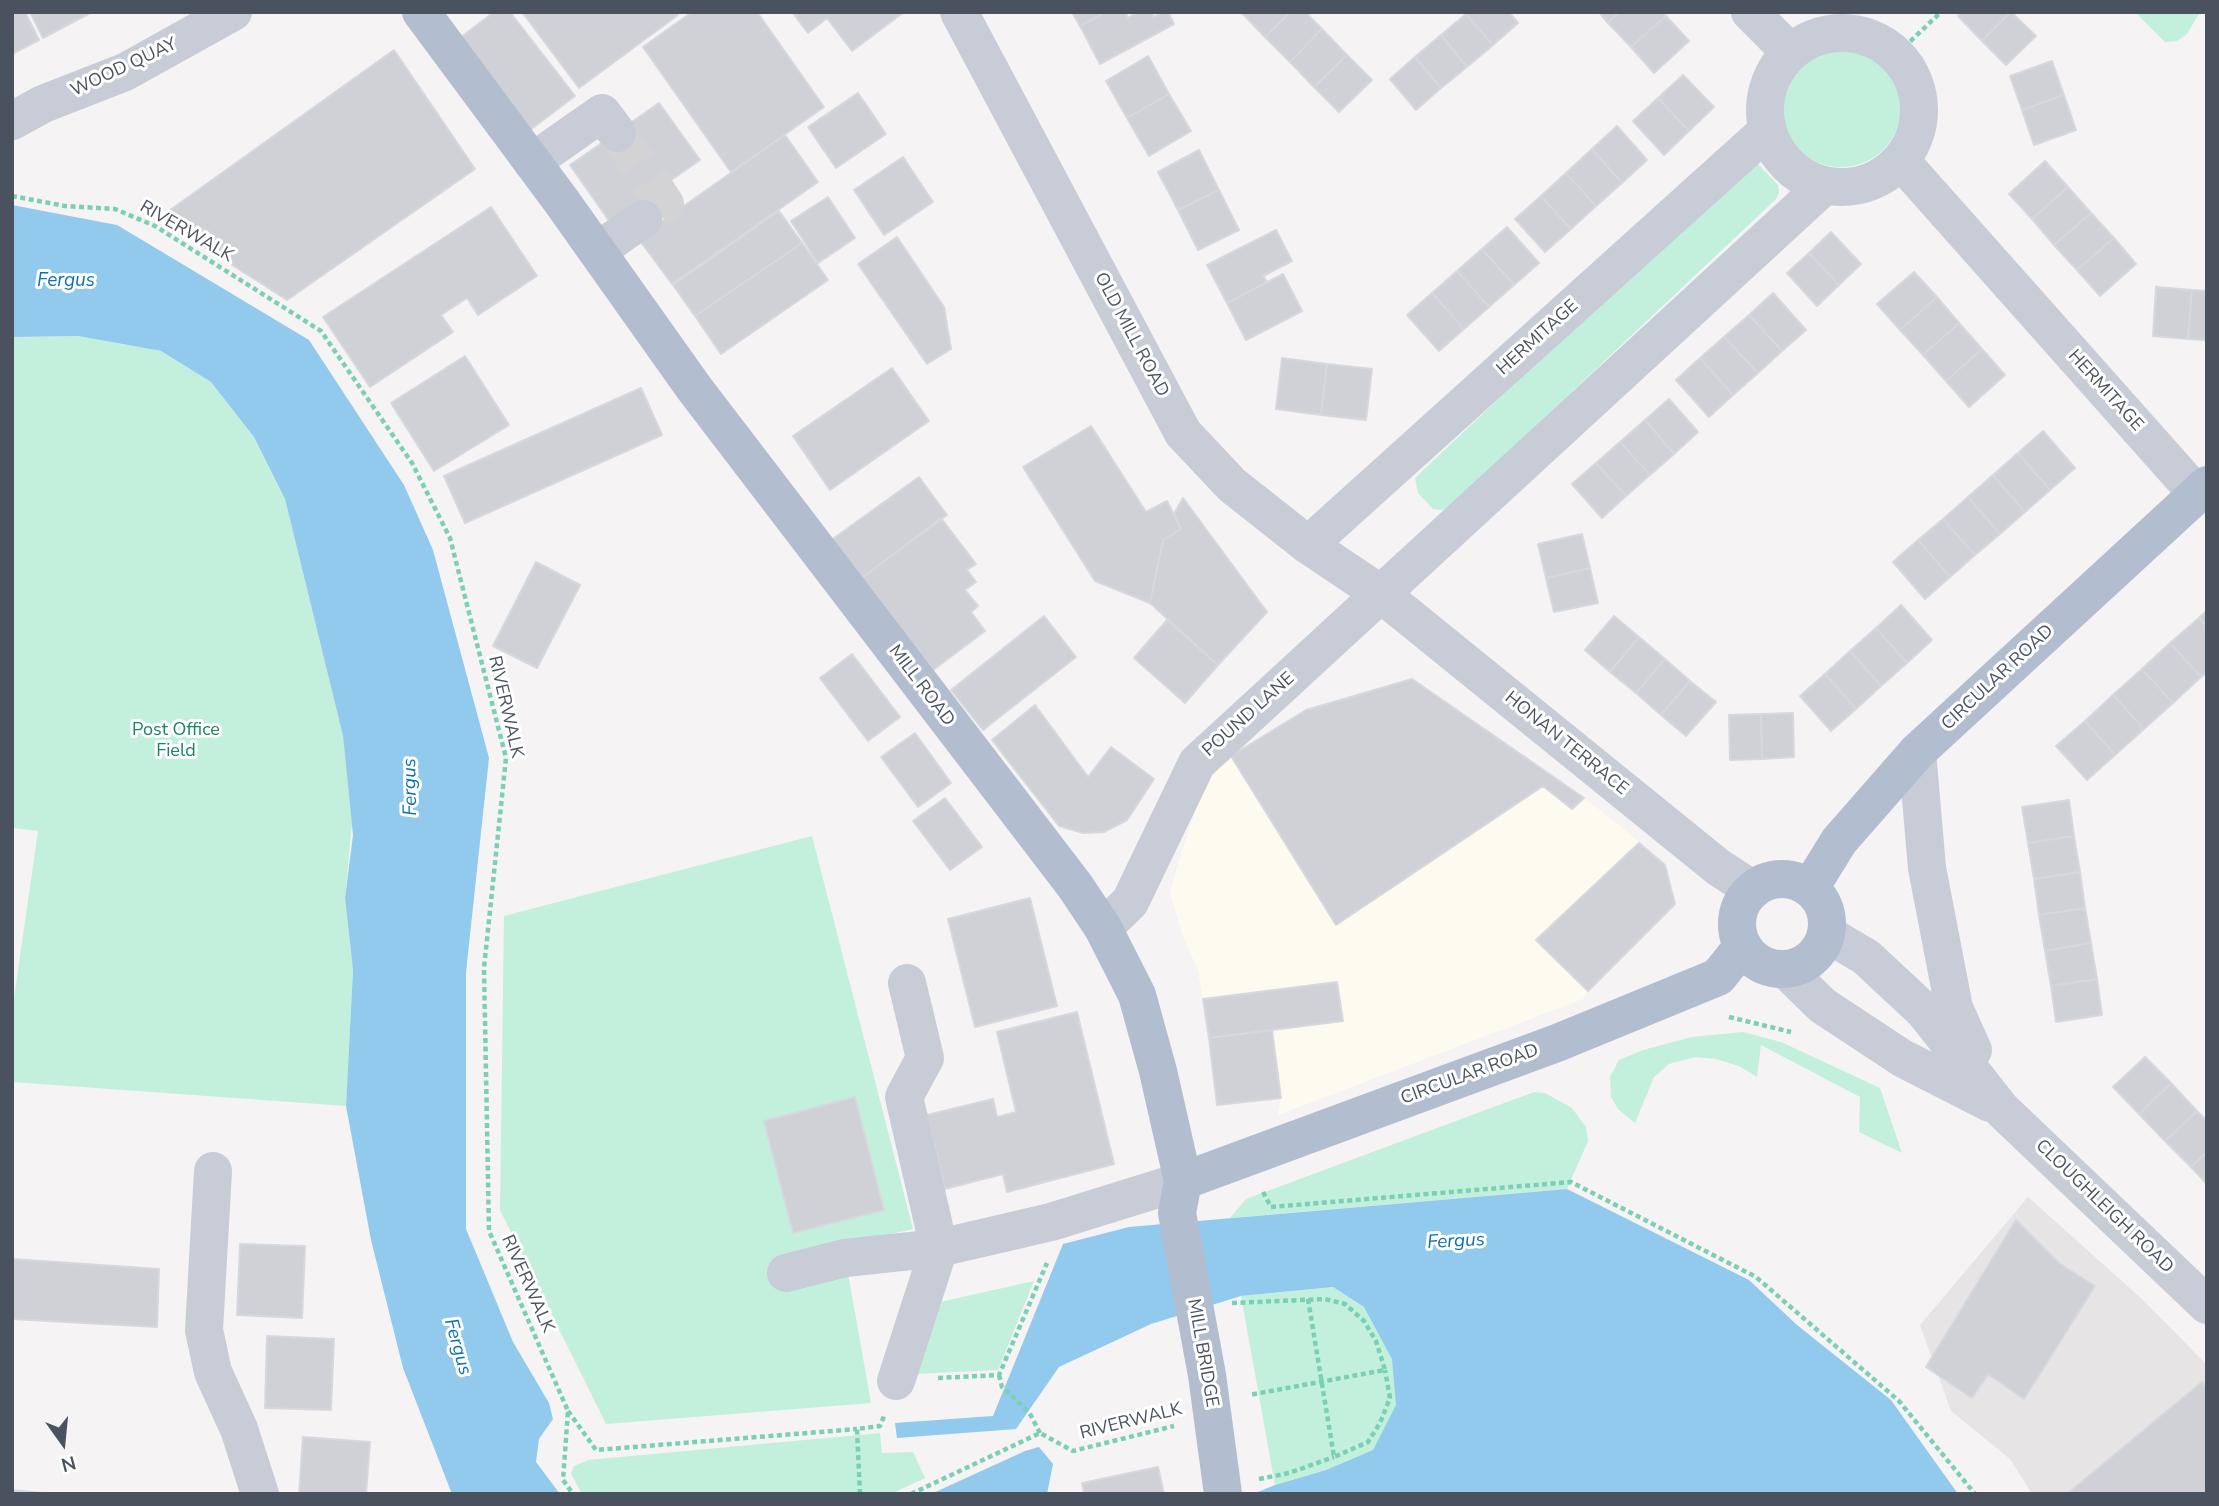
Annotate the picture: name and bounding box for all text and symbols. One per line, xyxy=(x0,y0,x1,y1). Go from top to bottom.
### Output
street label: WOOD QUAY xyxy=(67,34,181,102)
street label: RIVERWALK xyxy=(135,197,237,267)
street label: OLD MILL ROAD xyxy=(1089,269,1173,401)
water label: Fergus xyxy=(37,270,95,292)
street label: HERMITAGE xyxy=(1493,296,1583,380)
street label: HERMITAGE xyxy=(2063,346,2147,436)
street label: CIRCULAR ROAD xyxy=(1938,621,2058,735)
street label: MILL ROAD xyxy=(883,641,959,731)
street label: RIVERWALK xyxy=(483,654,527,760)
street label: POUND LANE xyxy=(1199,668,1299,762)
street label: HONAN TERRACE xyxy=(1500,688,1632,800)
park label: Post Office Field xyxy=(132,720,220,762)
water label: Fergus xyxy=(399,758,423,816)
street label: CIRCULAR ROAD xyxy=(1398,1040,1542,1110)
street label: CLOUGHLEIGH ROAD xyxy=(2031,1136,2177,1278)
water label: Fergus xyxy=(1427,1229,1485,1255)
street label: RIVERWALK xyxy=(496,1232,558,1336)
street label: MILL BRIDGE xyxy=(1182,1297,1222,1409)
water label: Fergus xyxy=(438,1316,476,1378)
street label: RIVERWALK xyxy=(1078,1399,1184,1445)
north arrow xyxy=(28,1408,98,1478)
text: N xyxy=(58,1449,79,1478)

